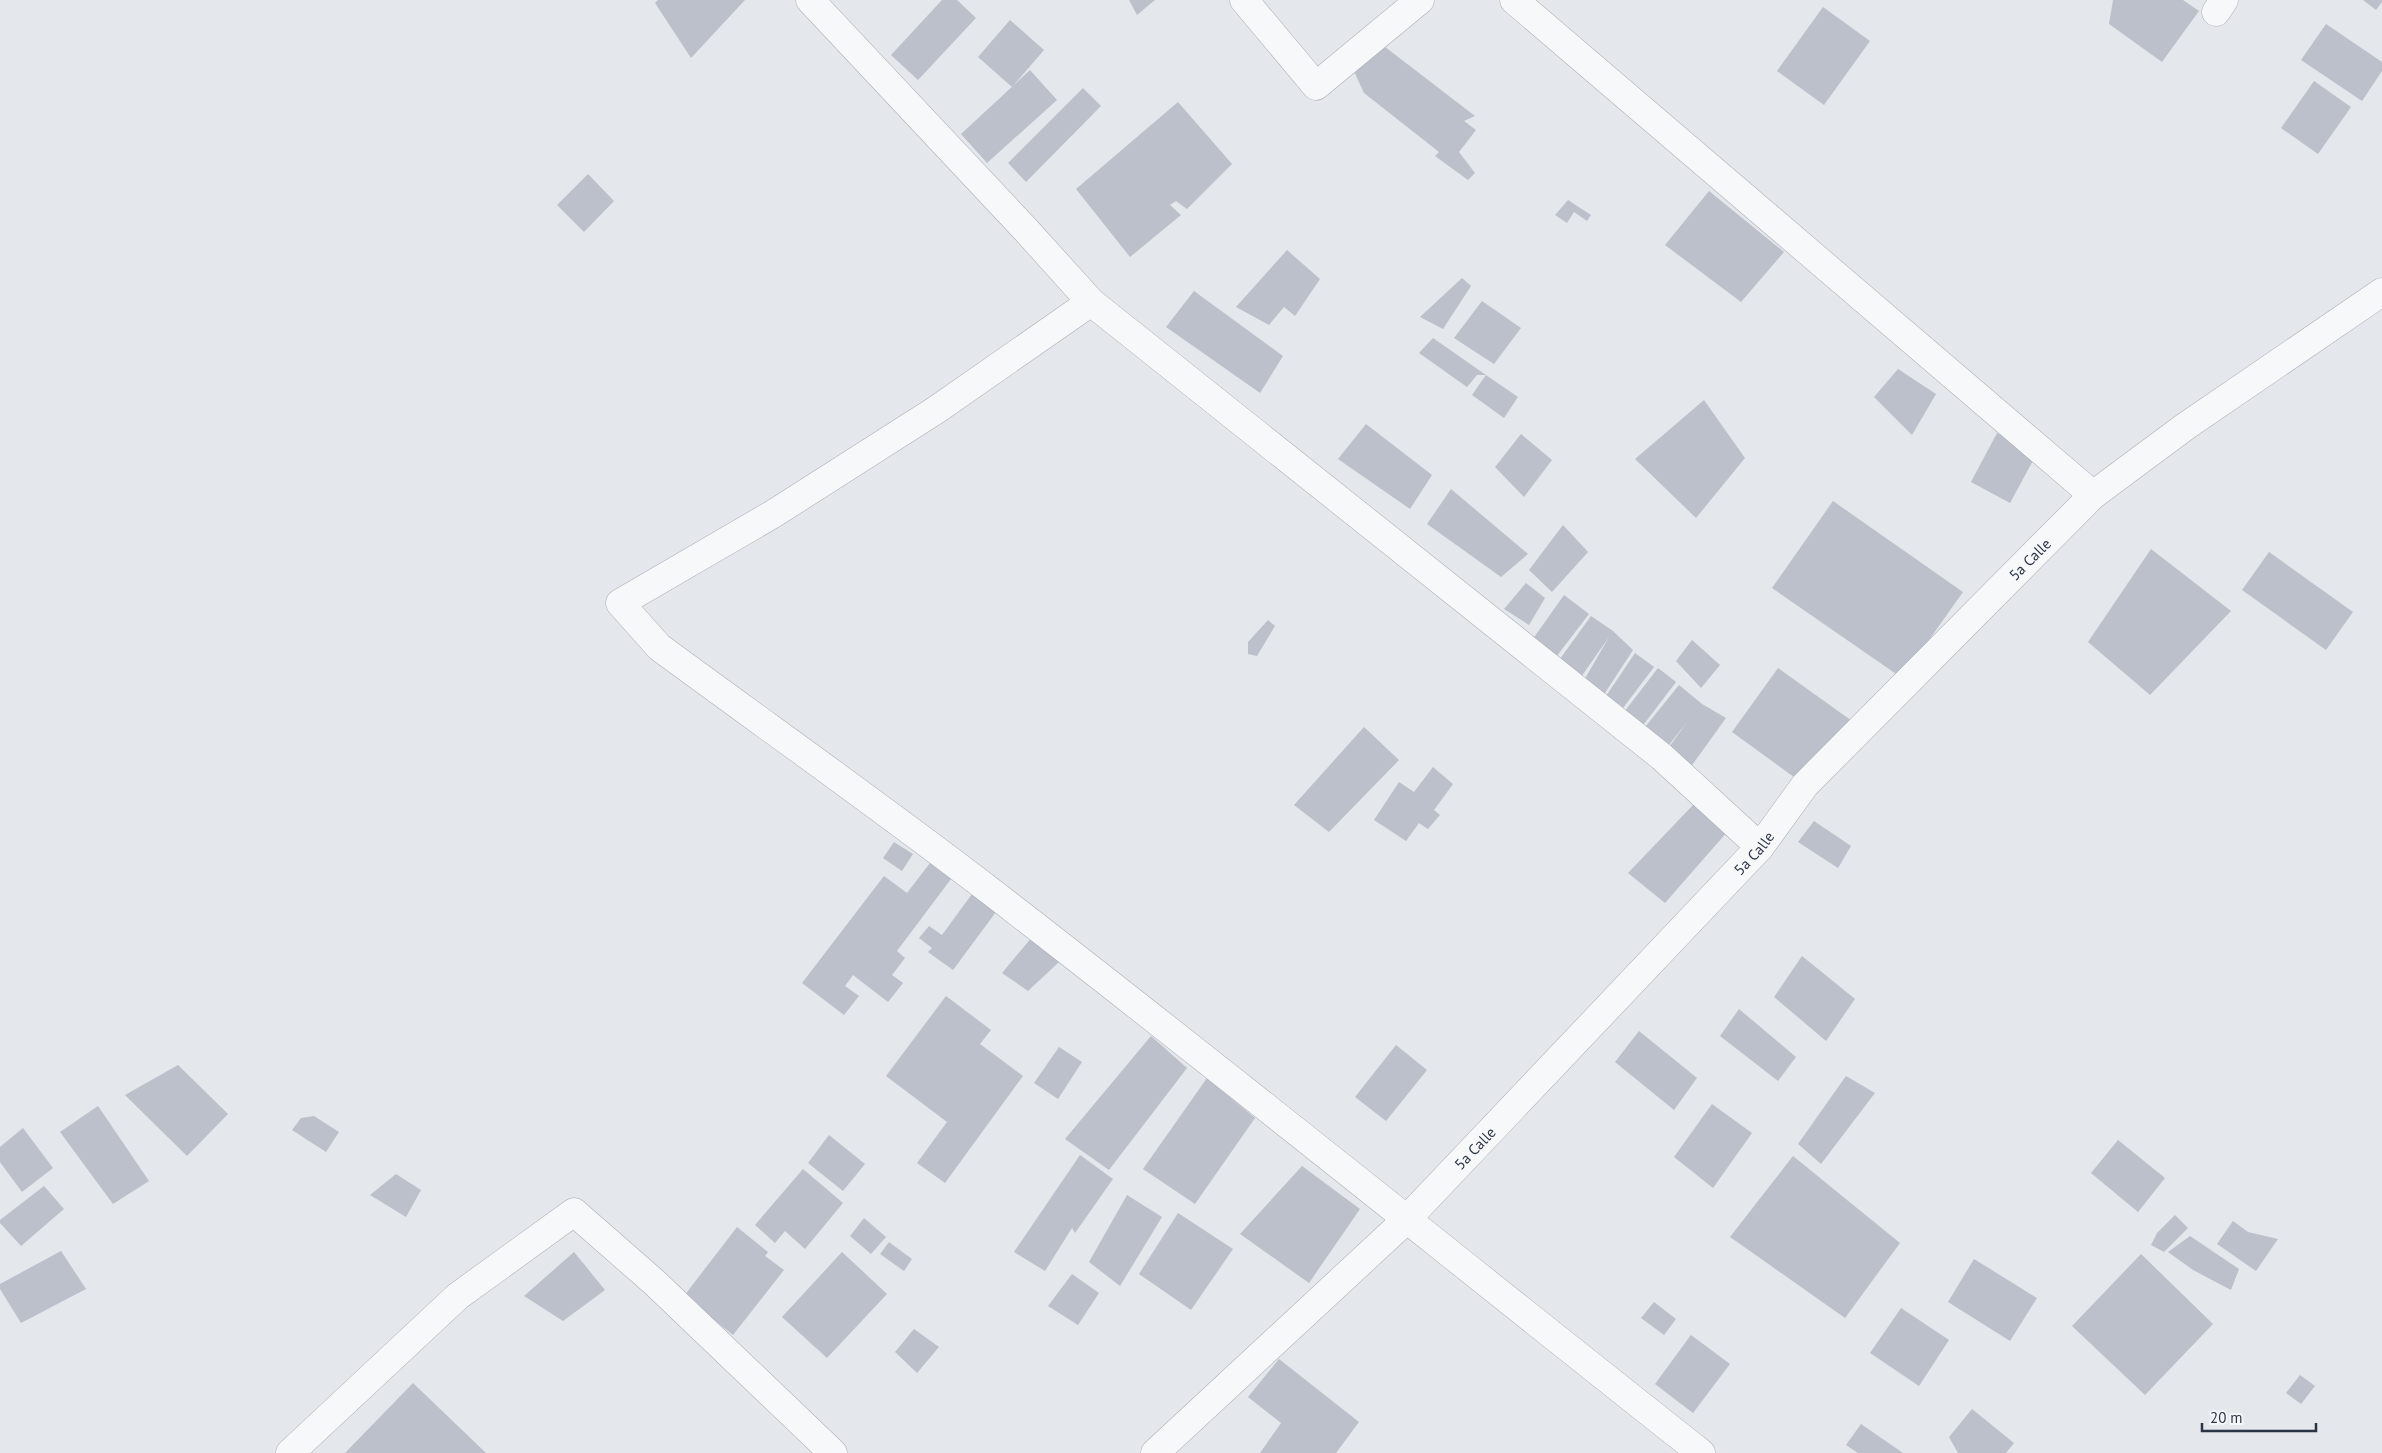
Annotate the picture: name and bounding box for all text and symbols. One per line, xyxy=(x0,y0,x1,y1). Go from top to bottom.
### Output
street label: 5a Calle xyxy=(2005,534,2055,584)
street label: 5a Calle xyxy=(1729,828,1778,879)
street label: 5a Calle xyxy=(1450,1122,1499,1173)
scale bar xyxy=(2202,1400,2316,1432)
text: 20 m xyxy=(2210,1408,2243,1427)

